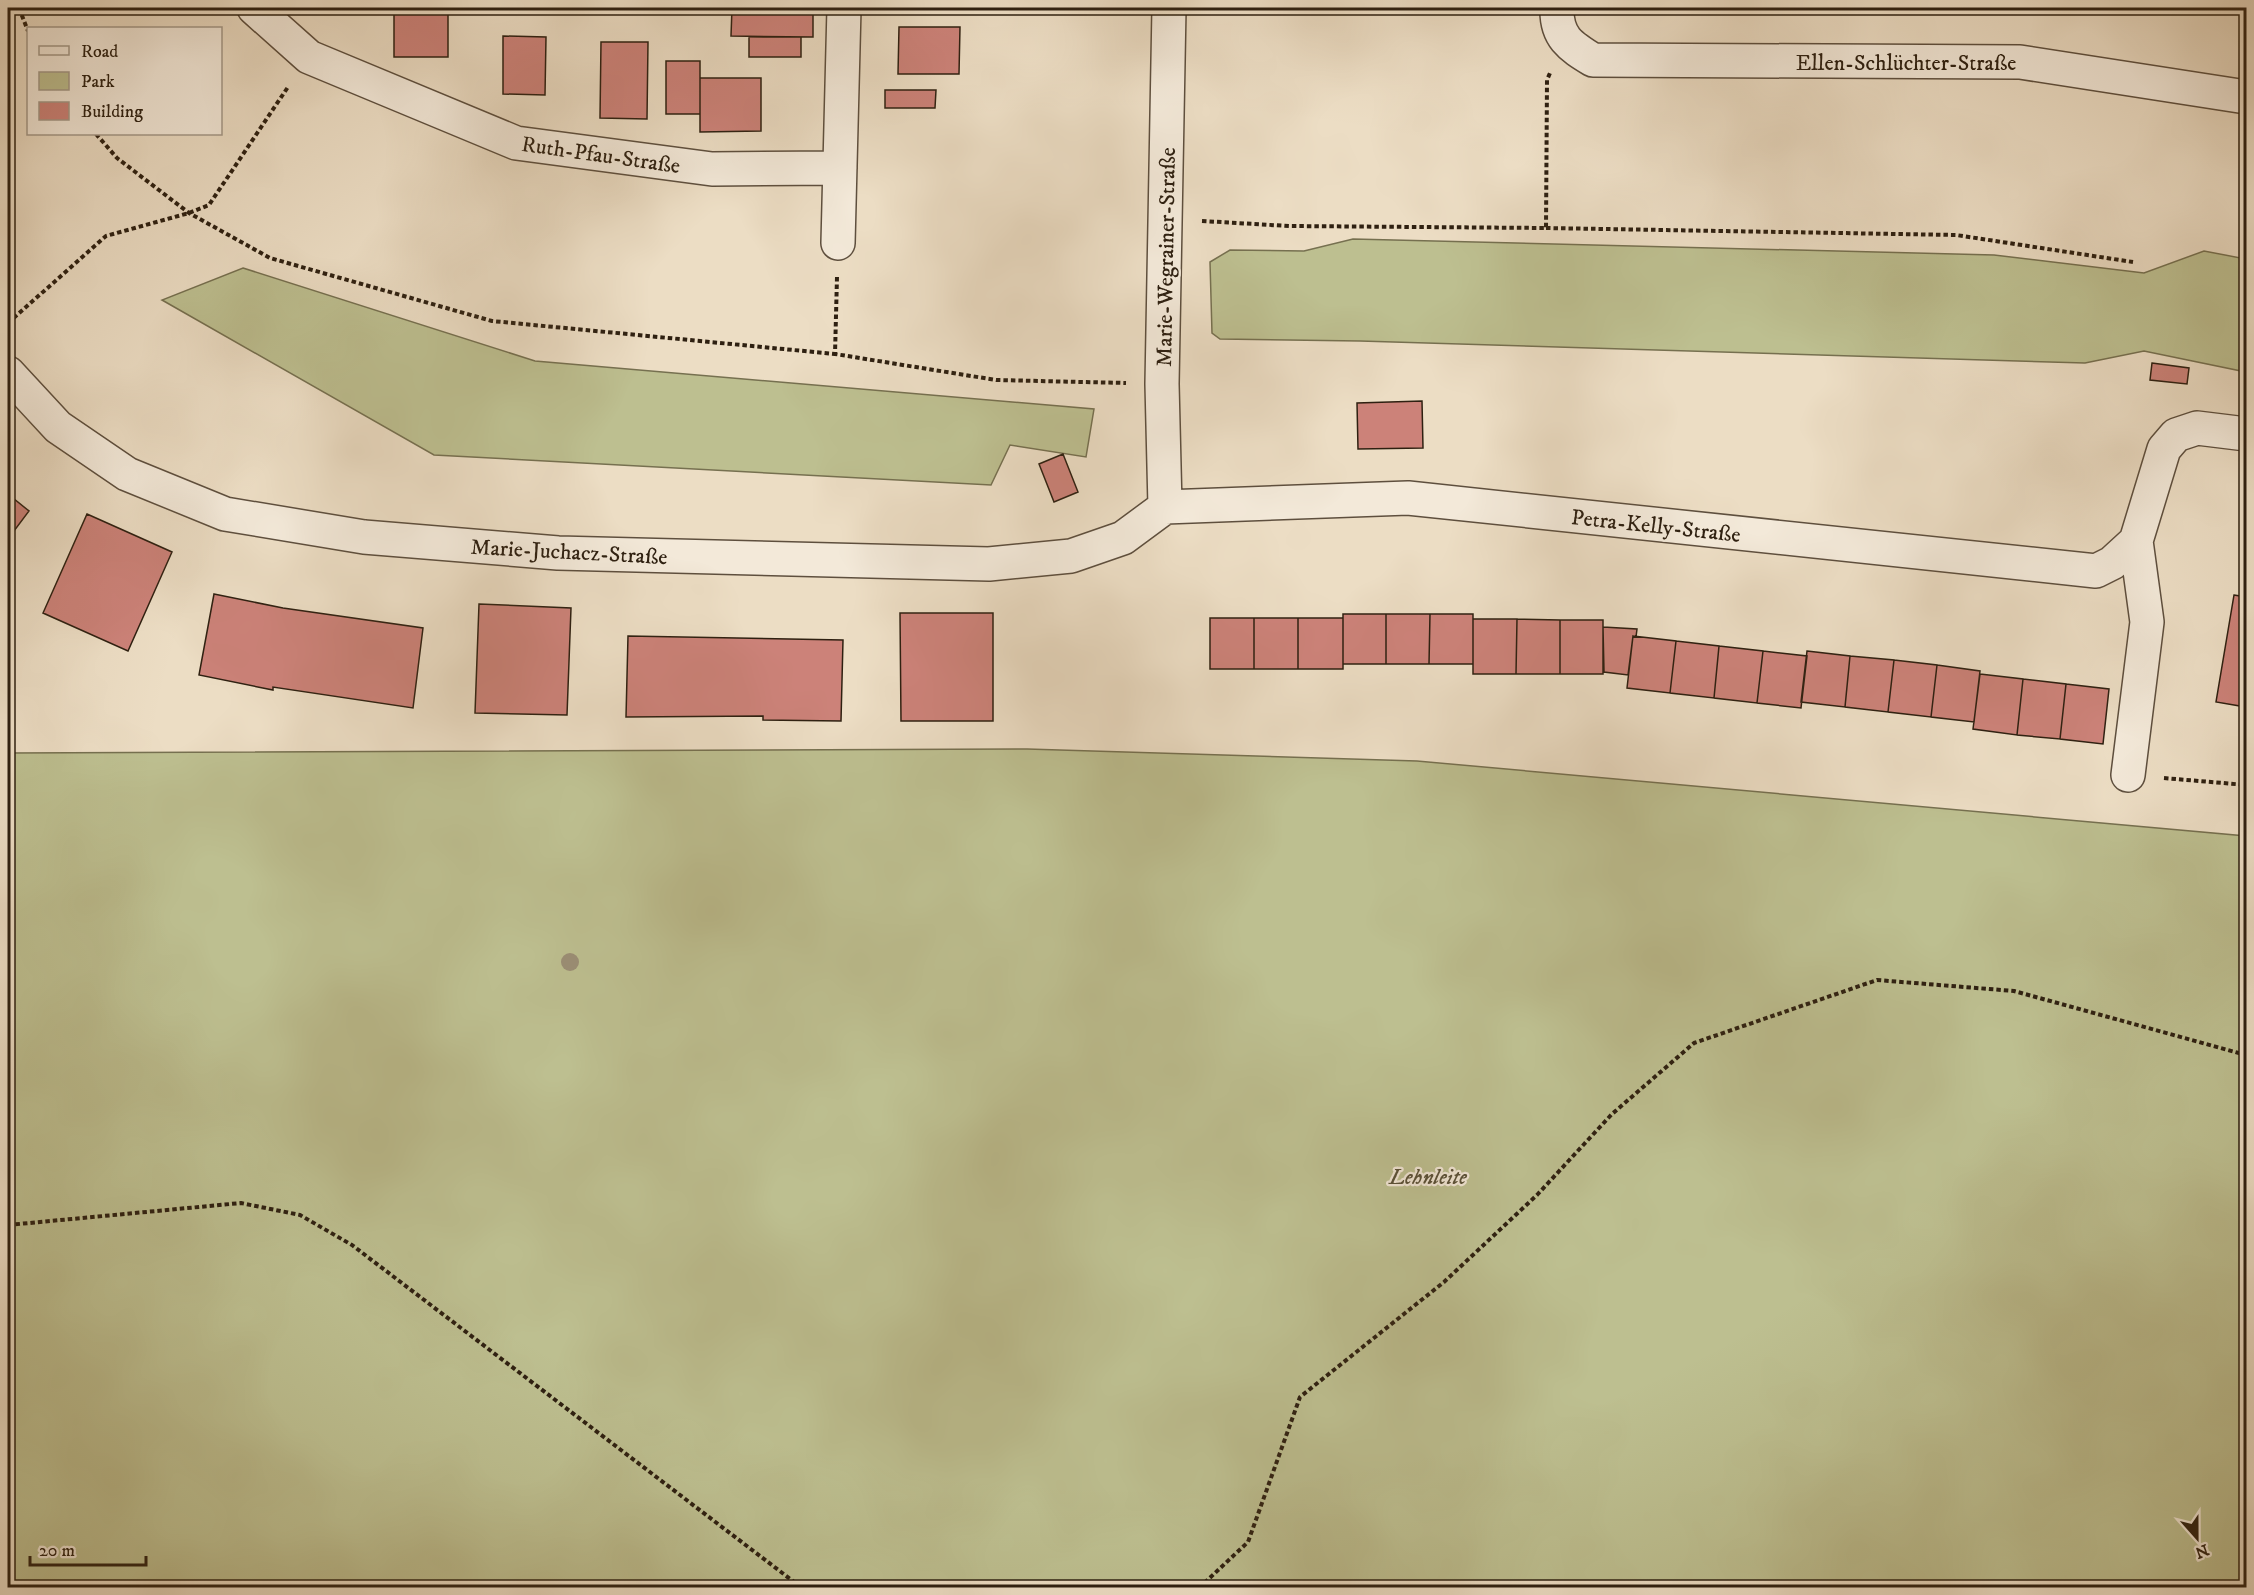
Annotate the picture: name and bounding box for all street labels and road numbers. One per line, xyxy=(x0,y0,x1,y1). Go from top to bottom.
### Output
street label: Ellen-Schlüchter-Straße xyxy=(1796,50,2016,77)
street label: Ruth-Pfau-Straße xyxy=(520,131,682,180)
street label: Marie-Wegrainer-Straße xyxy=(1151,147,1182,367)
street label: Petra-Kelly-Straße xyxy=(1570,504,1742,549)
street label: Marie-Juchacz-Straße xyxy=(470,534,668,571)

